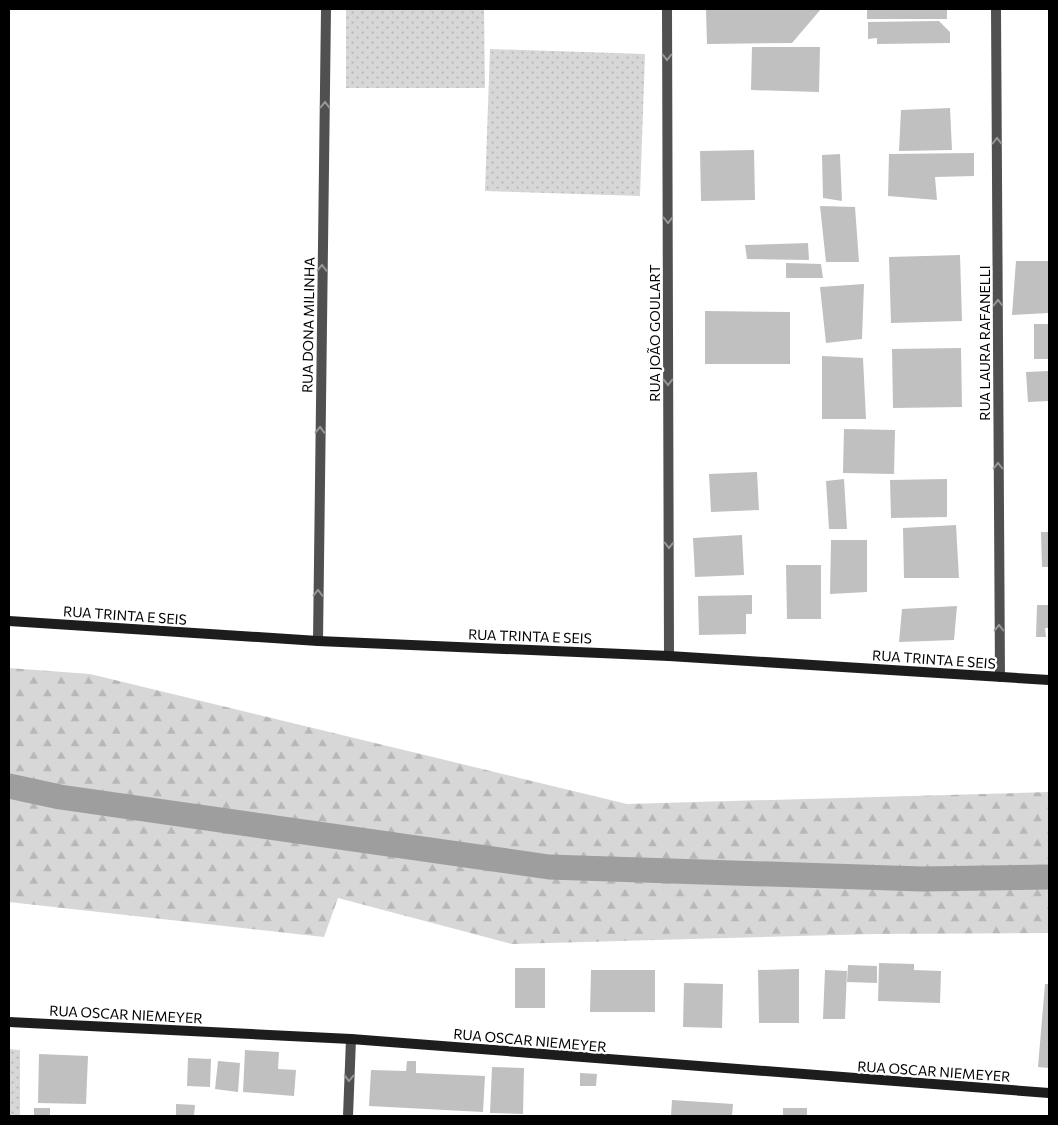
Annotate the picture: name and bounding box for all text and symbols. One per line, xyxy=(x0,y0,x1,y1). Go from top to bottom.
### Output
one-way arrow xyxy=(662,54,672,62)
one-way arrow xyxy=(319,101,330,109)
one-way arrow xyxy=(992,137,1002,144)
one-way arrow xyxy=(663,216,673,224)
street label: RUA DONA MILINHA xyxy=(298,257,318,393)
one-way arrow xyxy=(317,263,327,271)
street label: RUA JOÃO GOULART xyxy=(646,264,663,402)
street label: RUA LAURA RAFANELLI xyxy=(976,265,993,421)
one-way arrow xyxy=(992,299,1003,307)
one-way arrow xyxy=(663,379,673,387)
one-way arrow xyxy=(315,426,325,434)
one-way arrow xyxy=(993,462,1003,470)
one-way arrow xyxy=(664,542,674,549)
one-way arrow xyxy=(313,588,323,596)
street label: RUA TRINTA E SEIS xyxy=(63,602,187,628)
one-way arrow xyxy=(994,624,1004,632)
street label: RUA TRINTA E SEIS xyxy=(468,625,592,647)
street label: RUA TRINTA E SEIS xyxy=(872,646,996,672)
street label: RUA OSCAR NIEMEYER xyxy=(49,1001,203,1027)
street label: RUA OSCAR NIEMEYER xyxy=(453,1025,607,1055)
street label: RUA OSCAR NIEMEYER xyxy=(857,1057,1011,1085)
one-way arrow xyxy=(344,1074,354,1082)

